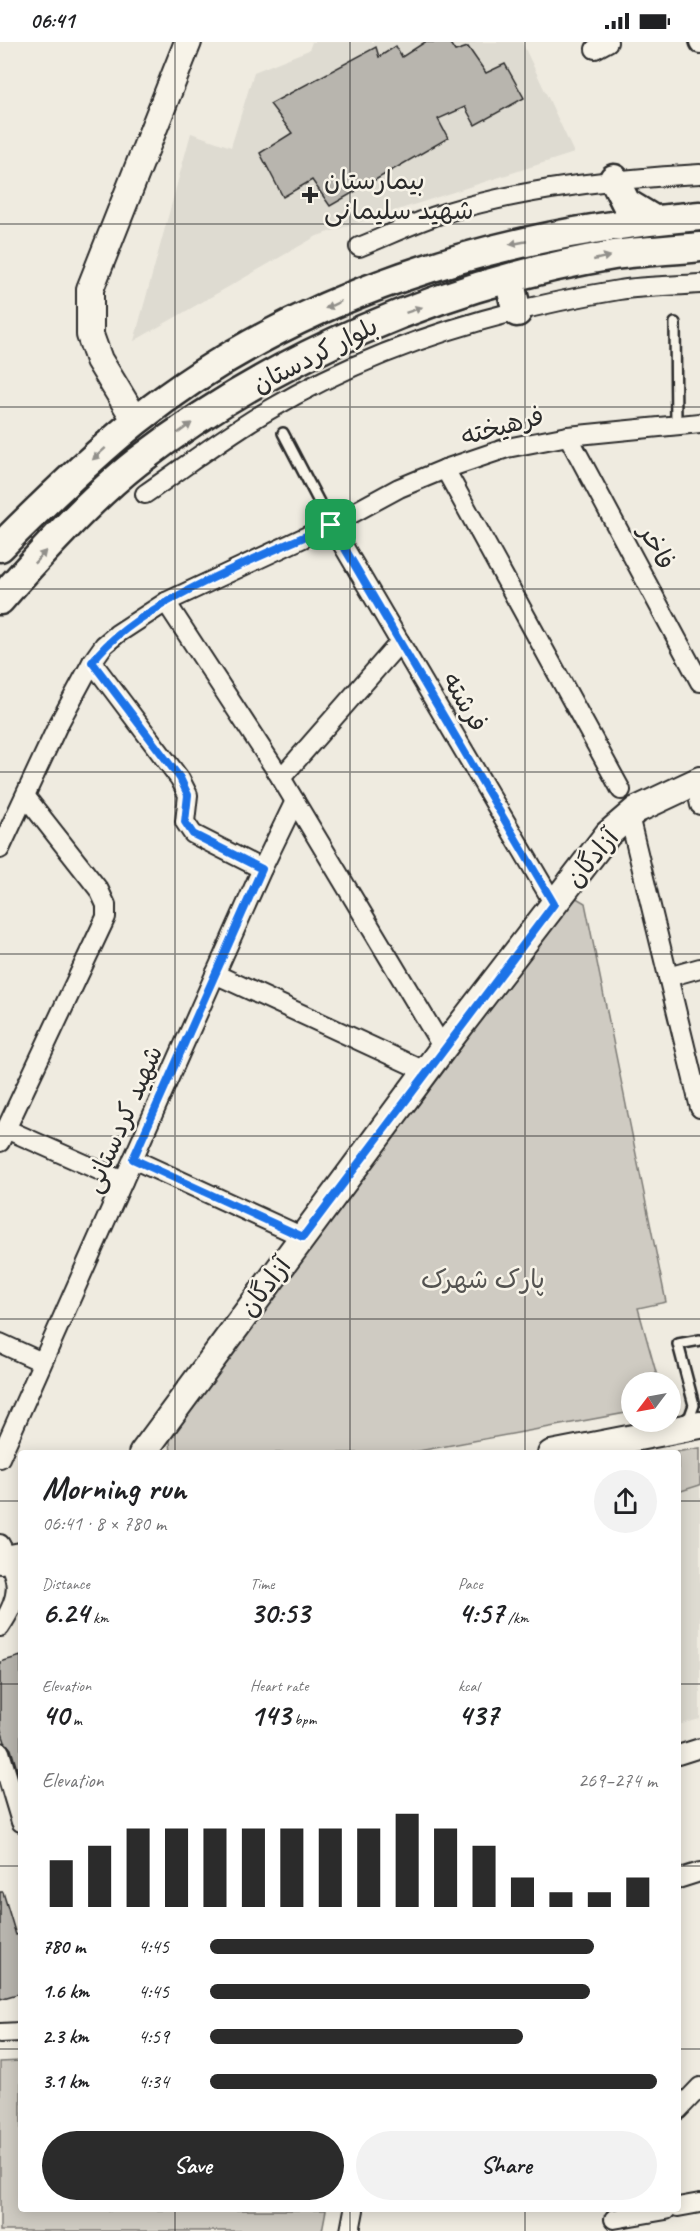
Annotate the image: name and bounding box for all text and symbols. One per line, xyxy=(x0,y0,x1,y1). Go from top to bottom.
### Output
text: 06:41 xyxy=(30,7,74,35)
place label: بیمارستان شهید سلیمانی xyxy=(324,164,474,227)
marker: بیمارستان شهید سلیمانی xyxy=(301,186,319,204)
one-way arrow xyxy=(508,239,527,248)
one-way arrow xyxy=(592,253,611,263)
one-way arrow xyxy=(325,301,342,310)
one-way arrow xyxy=(405,304,423,314)
street label: بلوار کردستان xyxy=(247,309,383,401)
street label: فرهیخته xyxy=(456,399,548,453)
one-way arrow xyxy=(177,422,193,434)
one-way arrow xyxy=(92,447,107,460)
pin xyxy=(305,499,356,550)
icon: arrive xyxy=(314,508,347,541)
street label: فاخر xyxy=(631,517,682,575)
one-way arrow xyxy=(33,550,46,565)
street label: فرشته xyxy=(435,666,495,738)
street label: آزادگان xyxy=(558,821,627,894)
street label: شهید کردستانی xyxy=(76,1040,170,1198)
street label: آزادگان xyxy=(232,1249,299,1323)
park label: پارک شهرک xyxy=(421,1263,545,1296)
north arrow xyxy=(621,1372,681,1432)
map controls xyxy=(621,1372,681,1432)
text: Morning run xyxy=(42,1467,186,1509)
button: share xyxy=(594,1470,657,1533)
text: 06:41 · 8 × 780 m xyxy=(42,1511,166,1536)
text: Distance xyxy=(42,1574,90,1594)
text: Time xyxy=(250,1574,274,1594)
text: Pace xyxy=(458,1574,483,1594)
text: 6.24 xyxy=(42,1594,89,1632)
text: 30:53 xyxy=(250,1594,309,1632)
text: 4:57 xyxy=(458,1594,504,1632)
text: km xyxy=(89,1608,109,1628)
text: /km xyxy=(504,1608,529,1628)
text: Elevation xyxy=(42,1676,91,1696)
text: Heart rate xyxy=(250,1676,308,1696)
text: kcal xyxy=(458,1676,479,1696)
text: 40 xyxy=(42,1696,69,1734)
text: 143 xyxy=(250,1696,291,1734)
text: 437 xyxy=(458,1696,498,1734)
text: m xyxy=(69,1710,82,1730)
text: bpm xyxy=(291,1710,316,1730)
text: Elevation xyxy=(42,1768,104,1793)
text: 269–274 m xyxy=(578,1768,657,1793)
text: 780 m xyxy=(42,1934,85,1959)
text: 4:45 xyxy=(138,1934,169,1959)
text: 1.6 km xyxy=(42,1979,89,2004)
text: 4:45 xyxy=(138,1979,169,2004)
text: 2.3 km xyxy=(42,2024,89,2049)
text: 4:59 xyxy=(138,2024,169,2049)
text: 3.1 km xyxy=(42,2069,89,2094)
text: 4:34 xyxy=(138,2069,169,2094)
button: Save xyxy=(42,2131,344,2200)
button: Share xyxy=(356,2131,657,2200)

